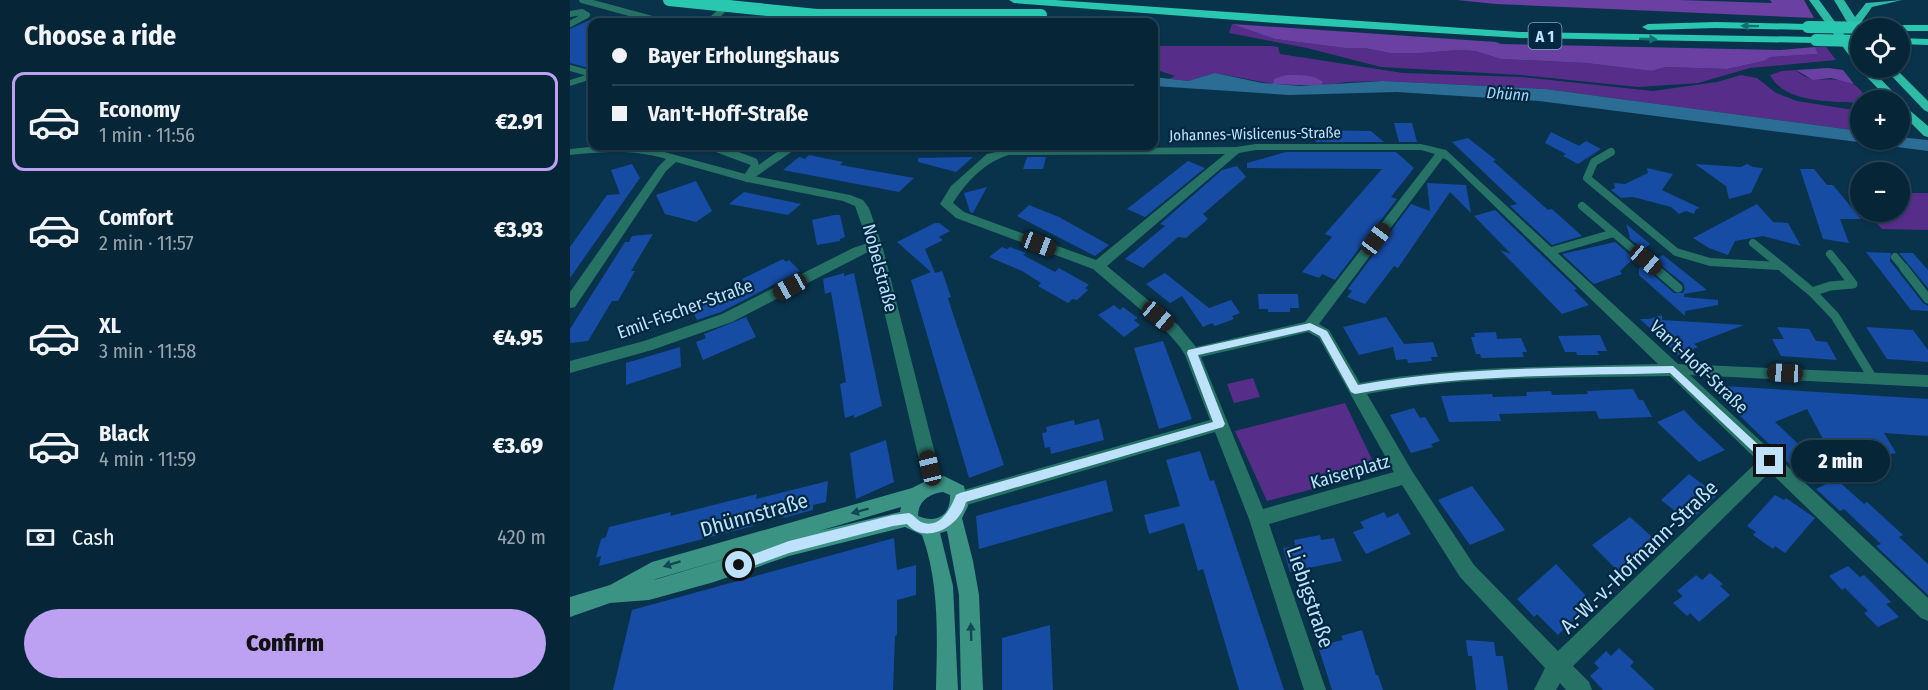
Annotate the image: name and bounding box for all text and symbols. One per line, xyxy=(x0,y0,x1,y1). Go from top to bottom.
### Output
map controls xyxy=(1850,18,1910,222)
button: locate xyxy=(1850,18,1910,78)
text: Choose a ride xyxy=(24,20,176,52)
one-way arrow xyxy=(1740,21,1759,31)
road number: A 1 xyxy=(1528,23,1562,49)
one-way arrow xyxy=(1638,34,1657,44)
text: Bayer Erholungshaus xyxy=(648,42,839,69)
water label: Dhünn xyxy=(1486,83,1530,105)
button: + xyxy=(1850,90,1910,150)
icon: car xyxy=(27,95,81,149)
text: Economy xyxy=(99,96,180,123)
text: Van't-Hoff-Straße xyxy=(648,100,808,127)
text: €2.91 xyxy=(496,108,543,135)
text: 1 min · 11:56 xyxy=(99,123,195,147)
street label: Johannes-Wislicenus-Straße xyxy=(1169,124,1341,144)
button: − xyxy=(1850,162,1910,222)
icon: car xyxy=(27,203,81,257)
text: Comfort xyxy=(99,204,173,231)
text: €3.93 xyxy=(494,216,543,243)
car xyxy=(1358,219,1394,259)
street label: Nobelstraße xyxy=(858,222,902,315)
car xyxy=(1019,229,1059,259)
text: 2 min · 11:57 xyxy=(99,231,194,255)
car xyxy=(1626,242,1666,278)
car xyxy=(770,270,810,304)
street label: Emil-Fischer-Straße xyxy=(614,274,756,344)
car xyxy=(1138,298,1178,334)
icon: car xyxy=(27,311,81,365)
text: XL xyxy=(99,312,121,339)
street label: Van't-Hoff-Straße xyxy=(1645,316,1753,418)
text: €4.95 xyxy=(493,324,543,351)
text: 3 min · 11:58 xyxy=(99,339,196,363)
car xyxy=(1767,363,1803,383)
icon: car xyxy=(27,419,81,473)
text: Black xyxy=(99,420,149,447)
text: €3.69 xyxy=(493,432,543,459)
callout: 2 min xyxy=(1791,440,1890,482)
text: 4 min · 11:59 xyxy=(99,447,196,471)
route end xyxy=(1756,447,1783,474)
car xyxy=(917,448,943,488)
text: 2 min xyxy=(1818,449,1863,473)
street label: Kaiserplatz xyxy=(1308,450,1392,494)
street label: A.-W.-v.-Hofmann-Straße xyxy=(1555,475,1723,639)
street label: Dhünnstraße xyxy=(697,487,811,543)
one-way arrow xyxy=(850,507,869,517)
icon: cash xyxy=(24,521,57,554)
text: Cash xyxy=(72,524,115,551)
text: 420 m xyxy=(497,525,546,549)
street label: Liebigstraße xyxy=(1281,543,1339,651)
route start xyxy=(725,551,752,578)
one-way arrow xyxy=(663,560,681,570)
button: Confirm xyxy=(24,609,546,678)
one-way arrow xyxy=(966,622,975,641)

